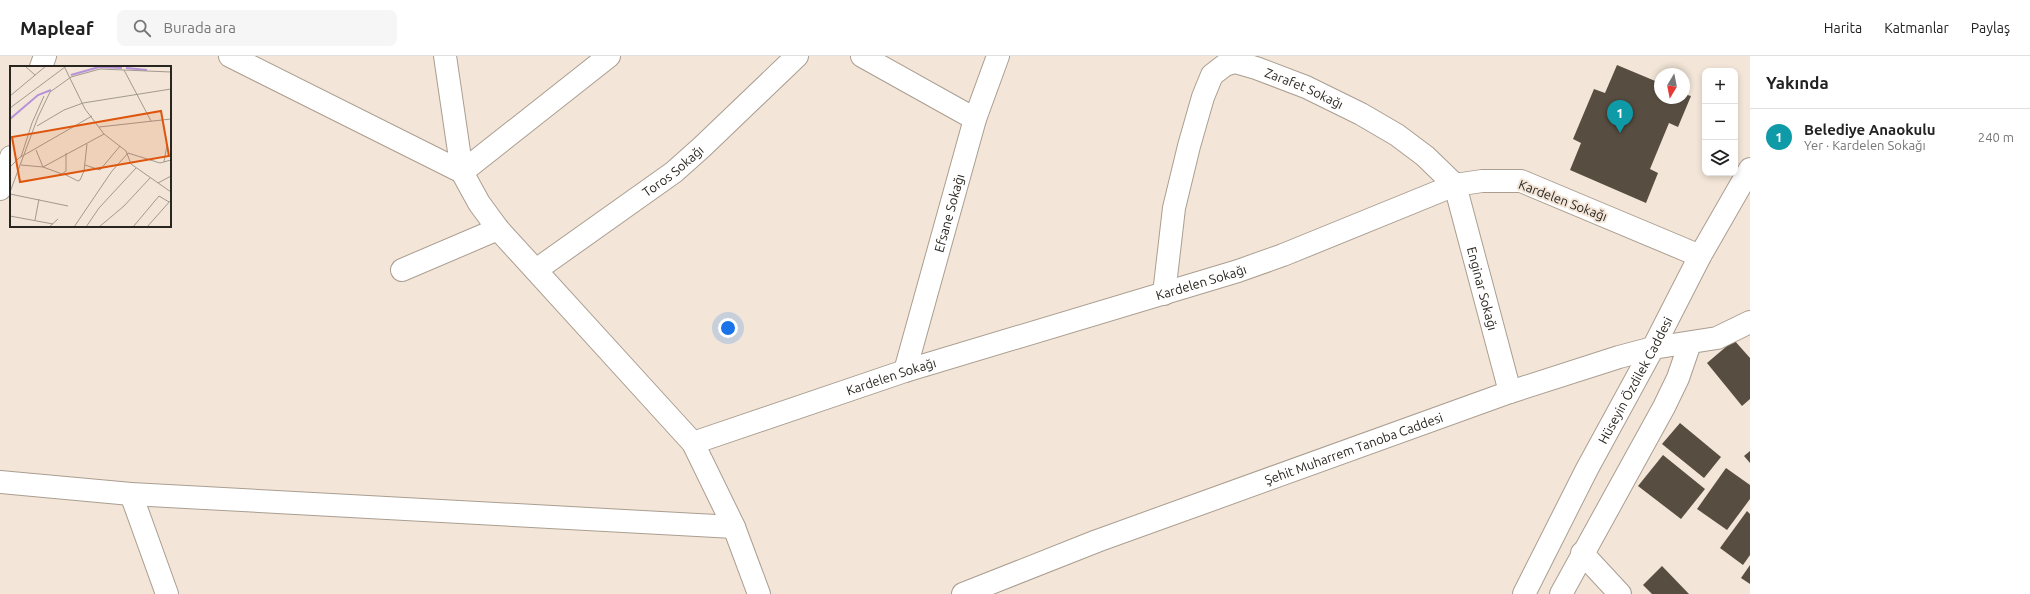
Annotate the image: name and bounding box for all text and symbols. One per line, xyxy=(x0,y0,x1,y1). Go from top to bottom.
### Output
search box xyxy=(117,10,397,46)
text: Mapleaf xyxy=(20,17,93,39)
icon: search xyxy=(131,17,153,39)
text: Burada ara xyxy=(163,19,236,36)
text: Harita xyxy=(1824,20,1862,36)
text: Katmanlar xyxy=(1884,20,1949,36)
text: Paylaş xyxy=(1971,20,2010,36)
street label: Zarafet Sokağı xyxy=(1263,65,1346,111)
inset map xyxy=(10,66,171,227)
north arrow xyxy=(1654,68,1690,104)
map controls xyxy=(1702,68,1738,176)
button: + xyxy=(1702,68,1738,104)
text: Yakında xyxy=(1766,73,1829,92)
pin: 1 xyxy=(1607,100,1633,133)
button: − xyxy=(1702,104,1738,140)
text: Belediye Anaokulu xyxy=(1804,121,1936,138)
text: 1 xyxy=(1775,130,1783,144)
text: 240 m xyxy=(1978,130,2014,144)
text: Yer · Kardelen Sokağı xyxy=(1804,138,1926,152)
button: layers xyxy=(1702,140,1738,176)
street label: Toros Sokağı xyxy=(640,142,706,199)
street label: Efsane Sokağı xyxy=(931,172,966,254)
street label: Kardelen Sokağı xyxy=(1517,177,1609,223)
street label: Enginar Sokağı xyxy=(1465,245,1500,332)
street label: Kardelen Sokağı xyxy=(1154,262,1248,302)
street label: Hüseyin Özdilek Caddesi xyxy=(1595,314,1675,446)
your location xyxy=(718,318,738,338)
street label: Kardelen Sokağı xyxy=(844,355,938,397)
street label: Şehit Muharrem Tanoba Caddesi xyxy=(1263,410,1445,487)

